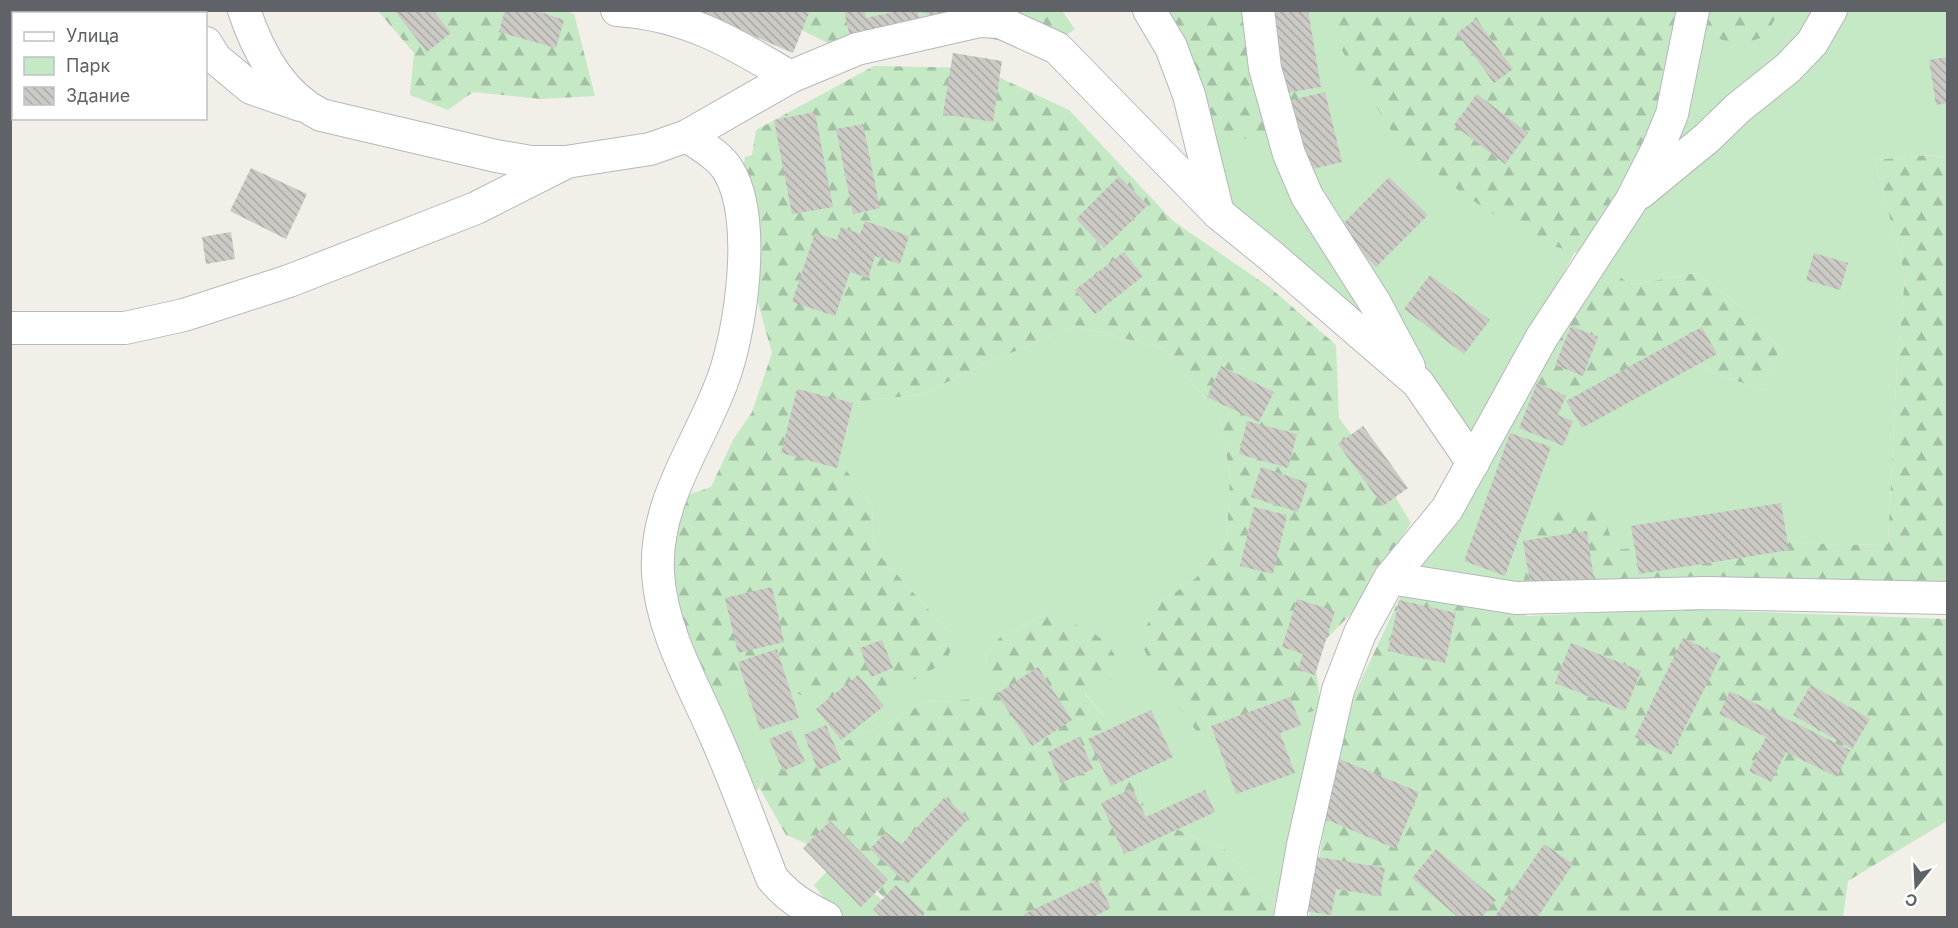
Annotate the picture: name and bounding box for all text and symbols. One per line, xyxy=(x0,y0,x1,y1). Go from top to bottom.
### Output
legend xyxy=(12,12,207,120)
text: Улица xyxy=(66,25,119,46)
text: Парк xyxy=(66,55,111,76)
text: Здание xyxy=(66,85,130,106)
north arrow xyxy=(1886,856,1946,916)
text: С xyxy=(1902,889,1920,912)

